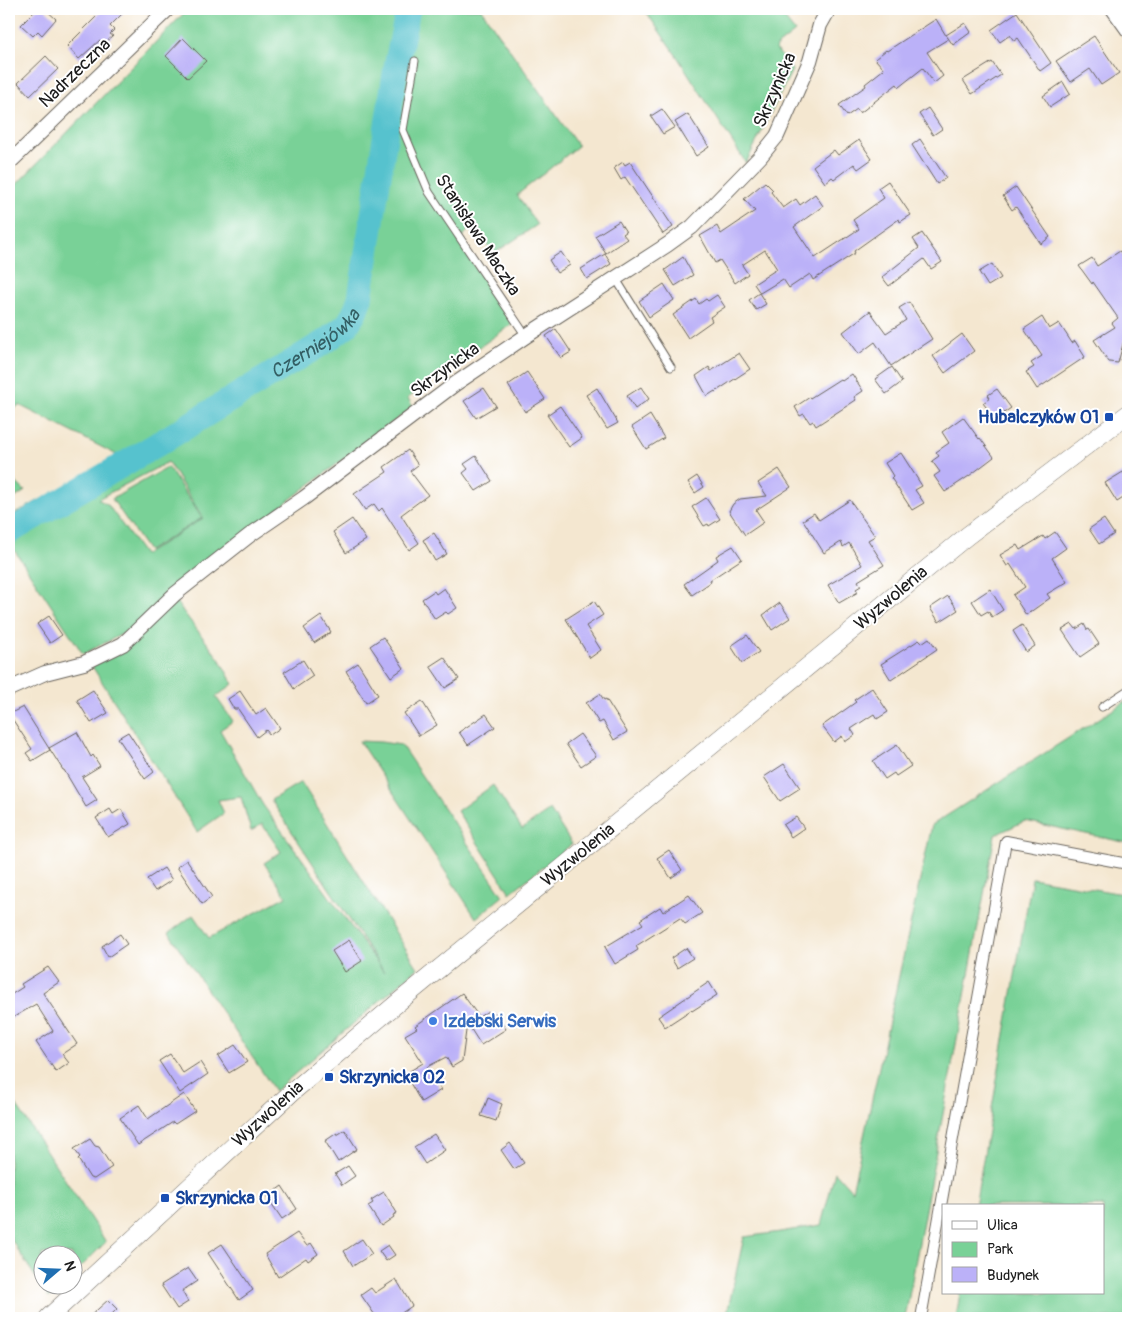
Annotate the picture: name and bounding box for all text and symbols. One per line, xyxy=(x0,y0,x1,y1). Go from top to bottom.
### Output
street label: Nadrzeczna xyxy=(34,33,116,113)
street label: Skrzynicka xyxy=(748,49,802,131)
street label: Stanisława Maczka xyxy=(430,170,526,300)
water label: Czerniejówka xyxy=(266,304,367,384)
street label: Skrzynicka xyxy=(406,337,484,403)
place label: Hubalczyków 01 xyxy=(978,406,1099,429)
marker: Hubalczyków 01 xyxy=(1103,411,1115,423)
street label: Wyzwolenia xyxy=(850,561,932,635)
street label: Wyzwolenia xyxy=(536,818,620,892)
place label: Izdebski Serwis xyxy=(443,1010,557,1033)
marker: Izdebski Serwis xyxy=(427,1015,439,1027)
place label: Skrzynicka 02 xyxy=(339,1066,445,1089)
marker: Skrzynicka 02 xyxy=(323,1071,335,1083)
street label: Wyzwolenia xyxy=(227,1076,309,1152)
place label: Skrzynicka 01 xyxy=(175,1187,278,1210)
marker: Skrzynicka 01 xyxy=(159,1192,171,1204)
legend xyxy=(942,1204,1104,1294)
text: Ulica xyxy=(987,1216,1018,1235)
text: Park xyxy=(987,1240,1014,1259)
north arrow xyxy=(32,1244,82,1294)
text: N xyxy=(60,1259,79,1273)
text: Budynek xyxy=(987,1266,1040,1285)

